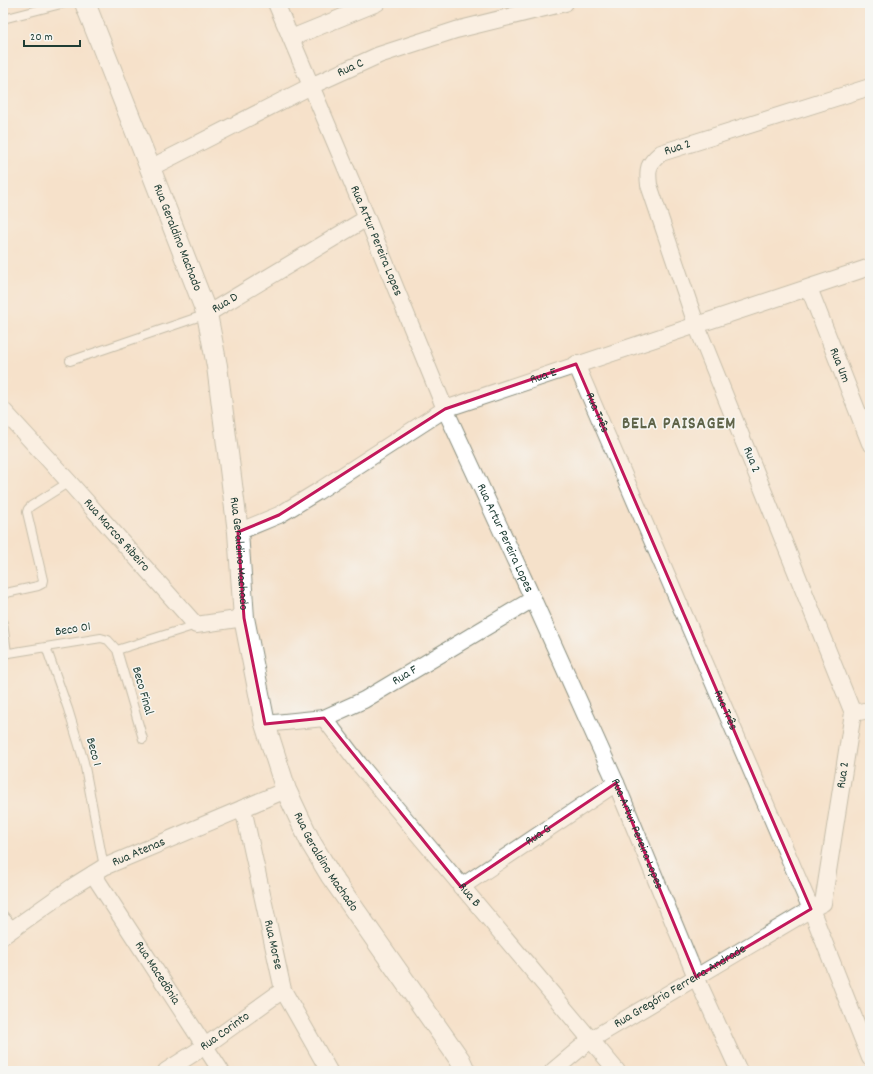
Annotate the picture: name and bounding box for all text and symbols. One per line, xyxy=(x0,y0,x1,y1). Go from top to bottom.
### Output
scale bar xyxy=(24,22,80,48)
text: 20 m xyxy=(30,29,53,46)
street label: Rua C xyxy=(334,53,367,82)
street label: Rua 2 xyxy=(662,135,693,161)
street label: Rua Geraldino Machado xyxy=(148,181,207,294)
street label: Rua Artur Pereira Lopes xyxy=(345,183,407,299)
street label: Rua D xyxy=(208,288,242,318)
street label: Rua Um xyxy=(824,345,855,386)
street label: Rua E xyxy=(528,363,559,389)
street label: Rua Três xyxy=(580,390,614,436)
district label: BELA PAISAGEM xyxy=(622,413,736,437)
street label: Rua 2 xyxy=(737,444,765,476)
street label: Rua Artur Pereira Lopes xyxy=(471,480,538,596)
street label: Rua Marcos Ribeiro xyxy=(79,495,154,576)
street label: Rua Geraldino Machado xyxy=(224,496,253,611)
street label: Beco 01 xyxy=(54,618,92,642)
street label: Rua F xyxy=(389,660,422,691)
street label: Beco Final xyxy=(126,665,158,717)
street label: Rua Três xyxy=(708,687,742,733)
street label: Beco 1 xyxy=(80,736,106,768)
street label: Rua 2 xyxy=(832,760,855,790)
street label: Rua Artur Pereira Lopes xyxy=(606,775,668,892)
street label: Rua Geraldino Machado xyxy=(288,809,363,916)
street label: Rua G xyxy=(521,820,555,851)
street label: Rua Atenas xyxy=(109,833,168,872)
street label: Rua B xyxy=(453,879,485,912)
street label: Rua Morse xyxy=(258,918,288,972)
street label: Rua Macedônia xyxy=(130,938,185,1009)
street label: Rua Gregório Ferreira Andrade xyxy=(610,940,750,1033)
street label: Rua Corinto xyxy=(197,1007,254,1056)

